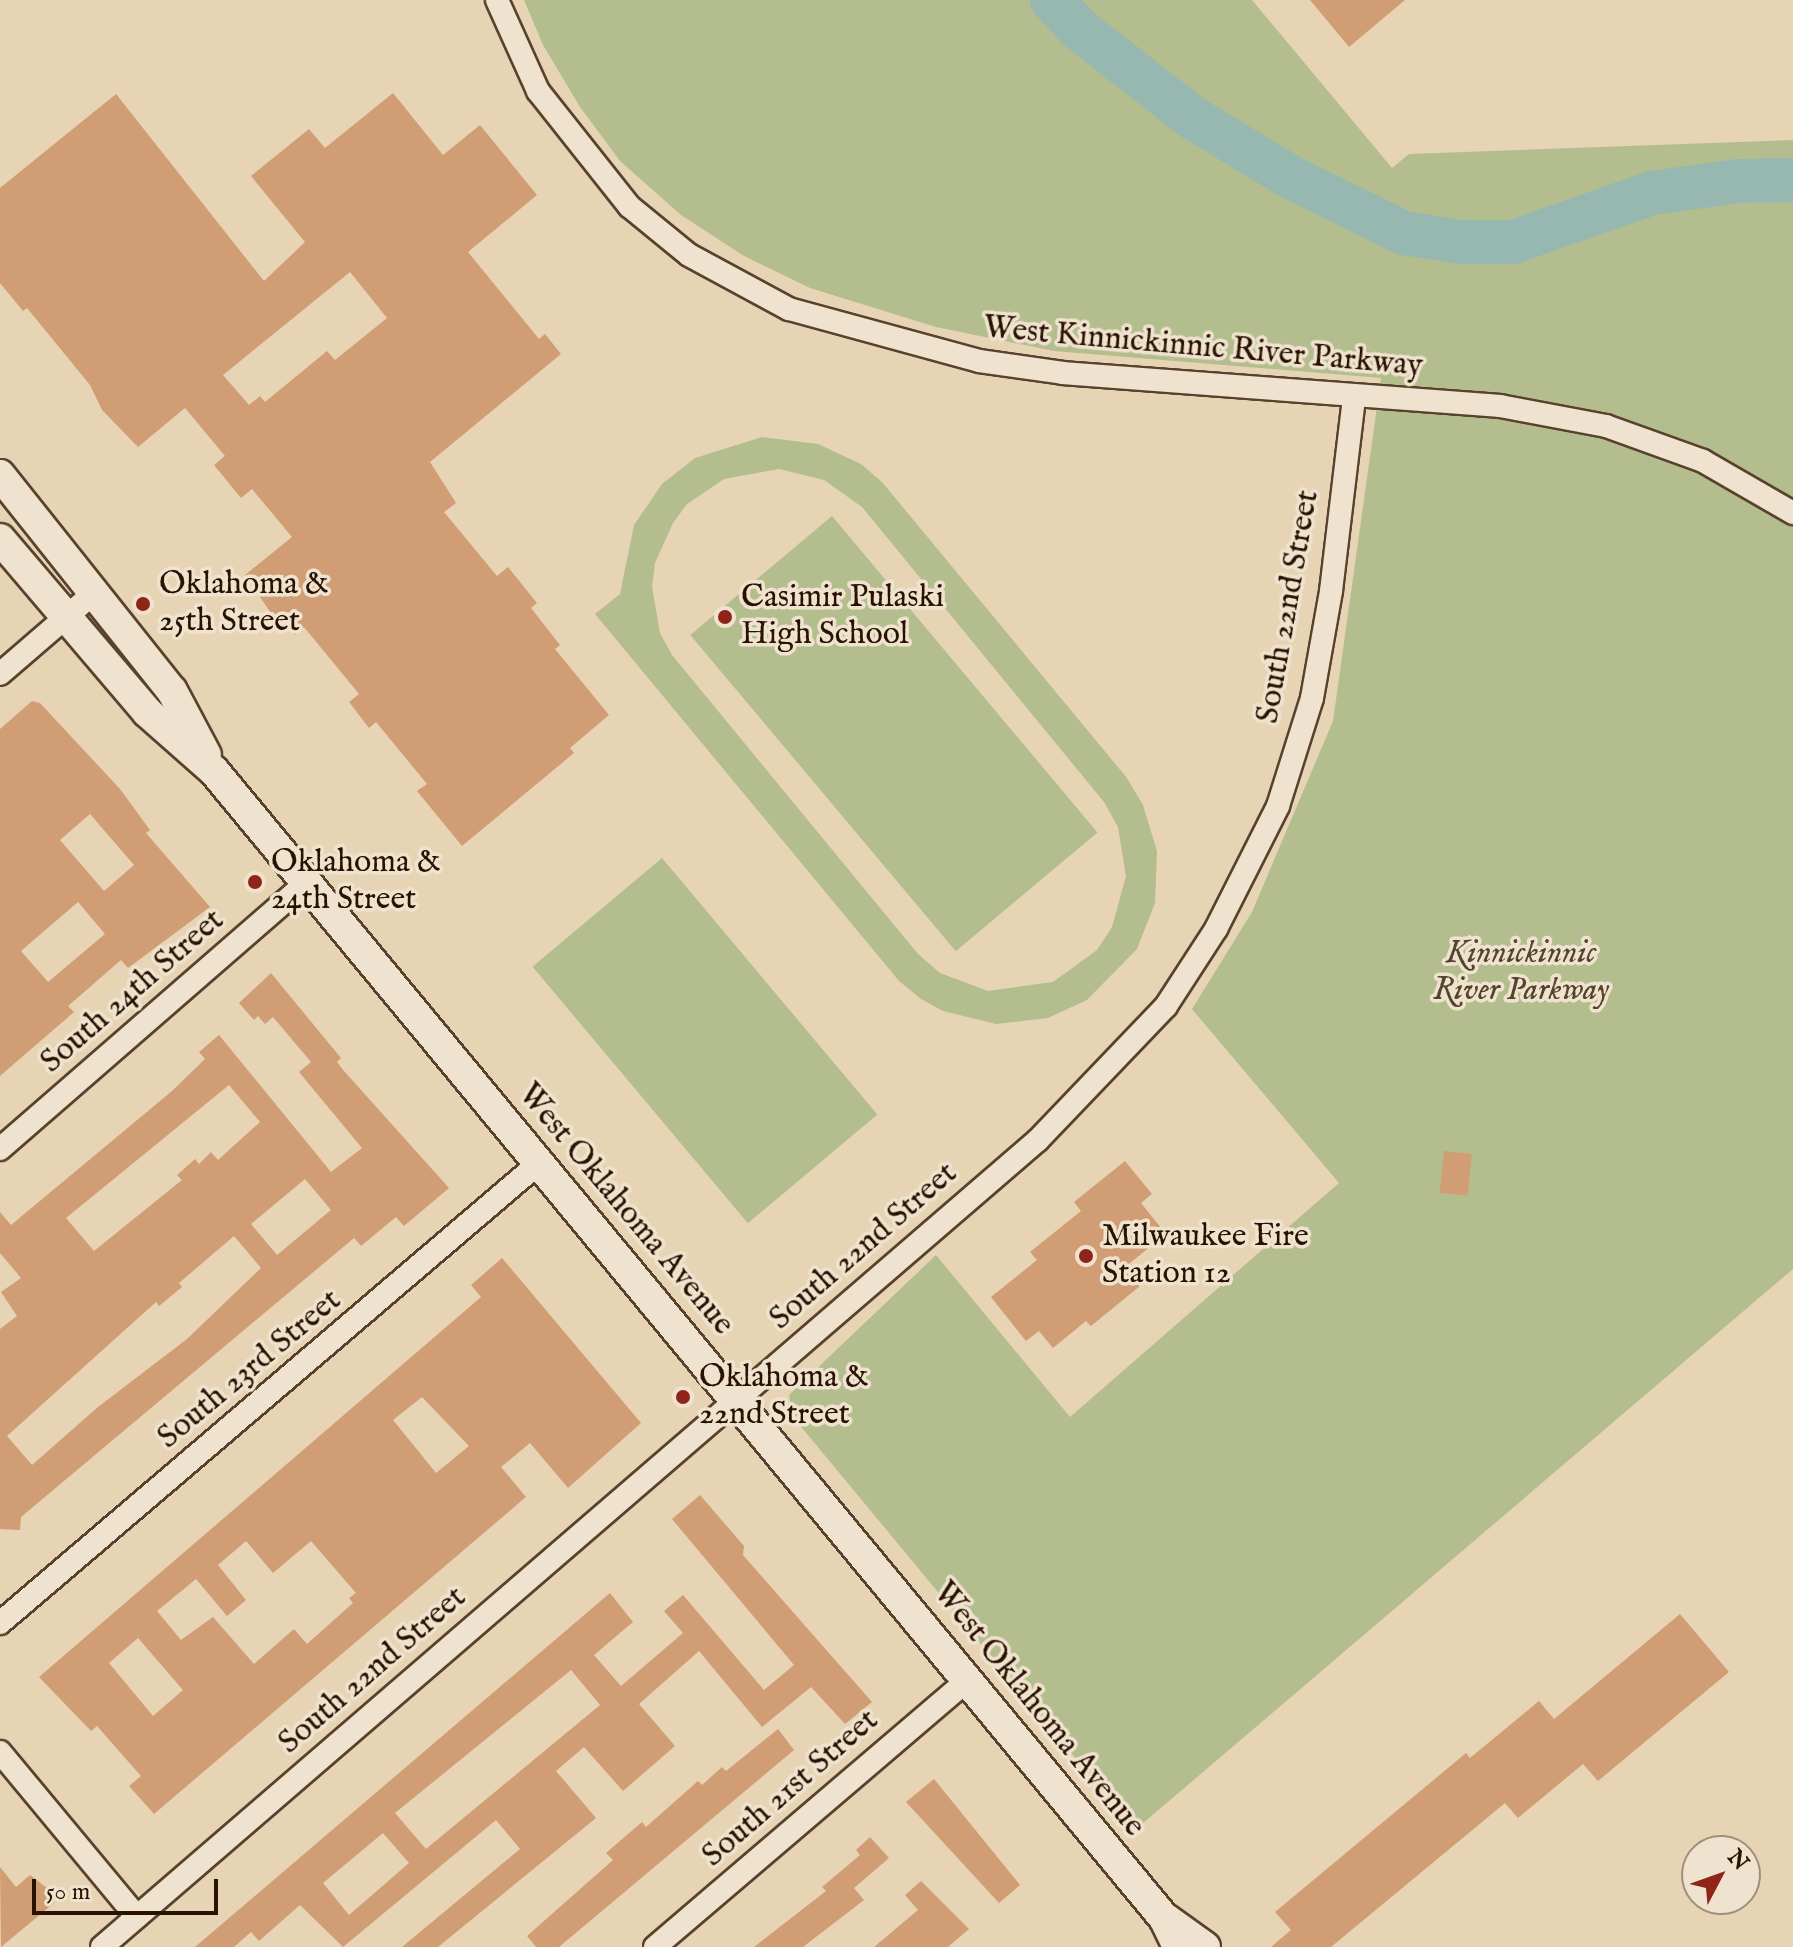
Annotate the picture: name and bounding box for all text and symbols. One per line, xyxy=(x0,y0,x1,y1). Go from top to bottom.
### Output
street label: West Kinnickinnic River Parkway xyxy=(982,310,1424,386)
street label: South 22nd Street xyxy=(1250,488,1328,726)
place label: Oklahoma & 25th Street xyxy=(159,567,329,642)
place label: Casimir Pulaski High School xyxy=(741,580,944,655)
marker: Oklahoma & 25th Street xyxy=(134,595,152,613)
marker: Casimir Pulaski High School xyxy=(716,608,734,626)
place label: Oklahoma & 24th Street xyxy=(271,845,441,920)
marker: Oklahoma & 24th Street xyxy=(246,873,264,891)
street label: South 24th Street xyxy=(33,902,233,1082)
park label: Kinnickinnic River Parkway xyxy=(1433,936,1609,1011)
street label: West Oklahoma Avenue xyxy=(509,1076,741,1344)
street label: South 22nd Street xyxy=(762,1155,966,1339)
place label: Milwaukee Fire Station 12 xyxy=(1102,1219,1309,1294)
marker: Milwaukee Fire Station 12 xyxy=(1077,1247,1095,1265)
street label: South 23rd Street xyxy=(151,1282,349,1458)
place label: Oklahoma & 22nd Street xyxy=(699,1360,869,1435)
marker: Oklahoma & 22nd Street xyxy=(674,1388,692,1406)
street label: West Oklahoma Avenue xyxy=(924,1575,1152,1845)
street label: South 22nd Street xyxy=(271,1579,475,1763)
street label: South 21st Street xyxy=(695,1702,887,1876)
north arrow xyxy=(1681,1835,1761,1915)
text: N xyxy=(1721,1844,1754,1877)
scale bar xyxy=(36,1863,222,1913)
text: 50 m xyxy=(46,1877,90,1908)

